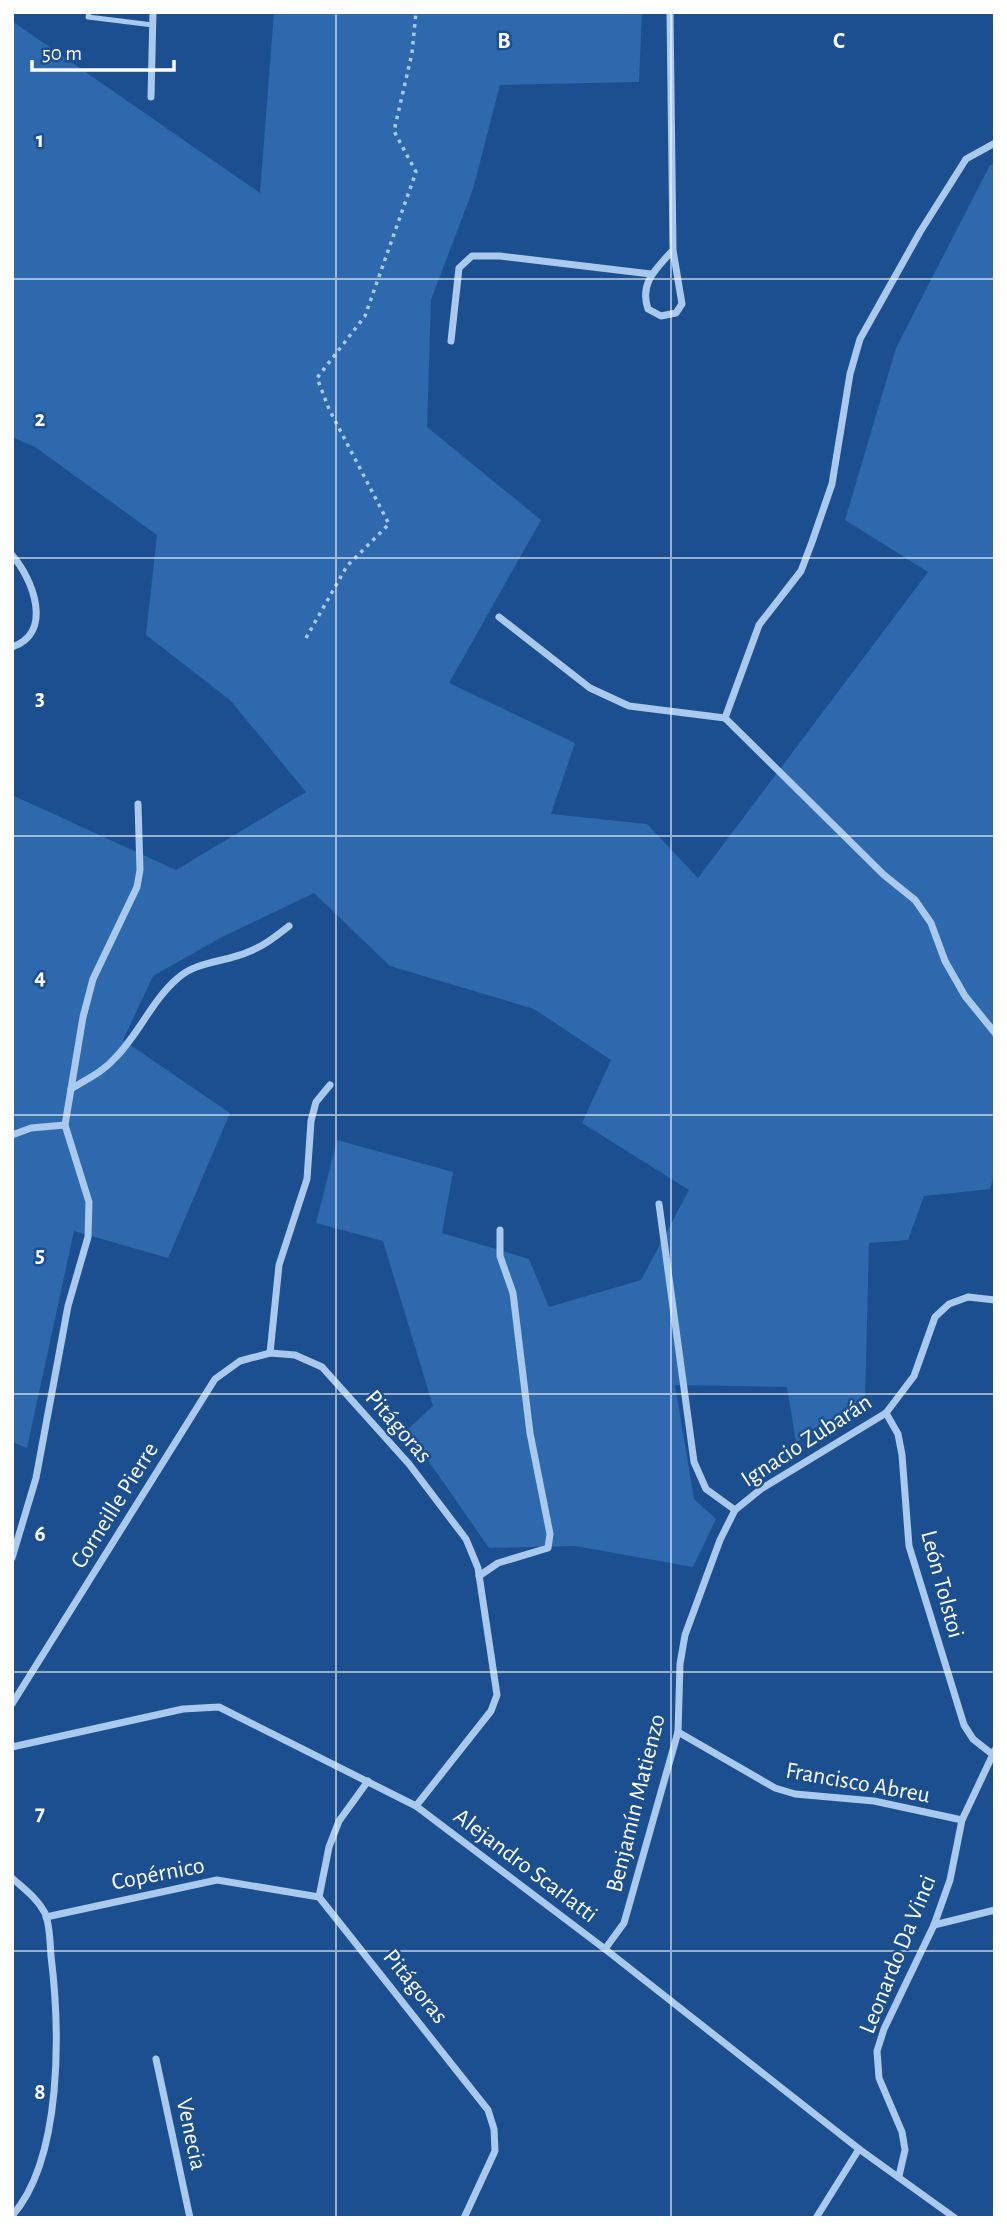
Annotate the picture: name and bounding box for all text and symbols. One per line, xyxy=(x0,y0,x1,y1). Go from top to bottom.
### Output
scale bar xyxy=(32,28,173,72)
text: B xyxy=(497,30,511,53)
text: C xyxy=(833,30,845,53)
text: 50 m xyxy=(42,43,82,64)
text: 1 xyxy=(36,129,44,152)
text: 2 xyxy=(35,408,46,431)
text: 3 xyxy=(35,687,45,710)
text: 4 xyxy=(34,966,46,989)
text: 5 xyxy=(35,1244,45,1267)
street label: Pitágoras xyxy=(360,1386,436,1468)
street label: Ignacio Zubarán xyxy=(737,1390,876,1492)
street label: Corneille Pierre xyxy=(67,1438,163,1573)
text: 6 xyxy=(34,1523,46,1546)
street label: León Tolstoi xyxy=(916,1528,968,1641)
street label: Benjamín Matienzo xyxy=(602,1712,670,1895)
street label: Francisco Abreu xyxy=(784,1758,932,1807)
text: 7 xyxy=(35,1802,45,1825)
street label: Alejandro Scarlatti xyxy=(449,1804,602,1927)
street label: Copérnico xyxy=(110,1853,207,1895)
street label: Leonardo Da Vinci xyxy=(855,1872,941,2037)
street label: Pitágoras xyxy=(378,1945,452,2028)
text: 8 xyxy=(34,2081,46,2104)
street label: Venecia xyxy=(172,2096,210,2172)

